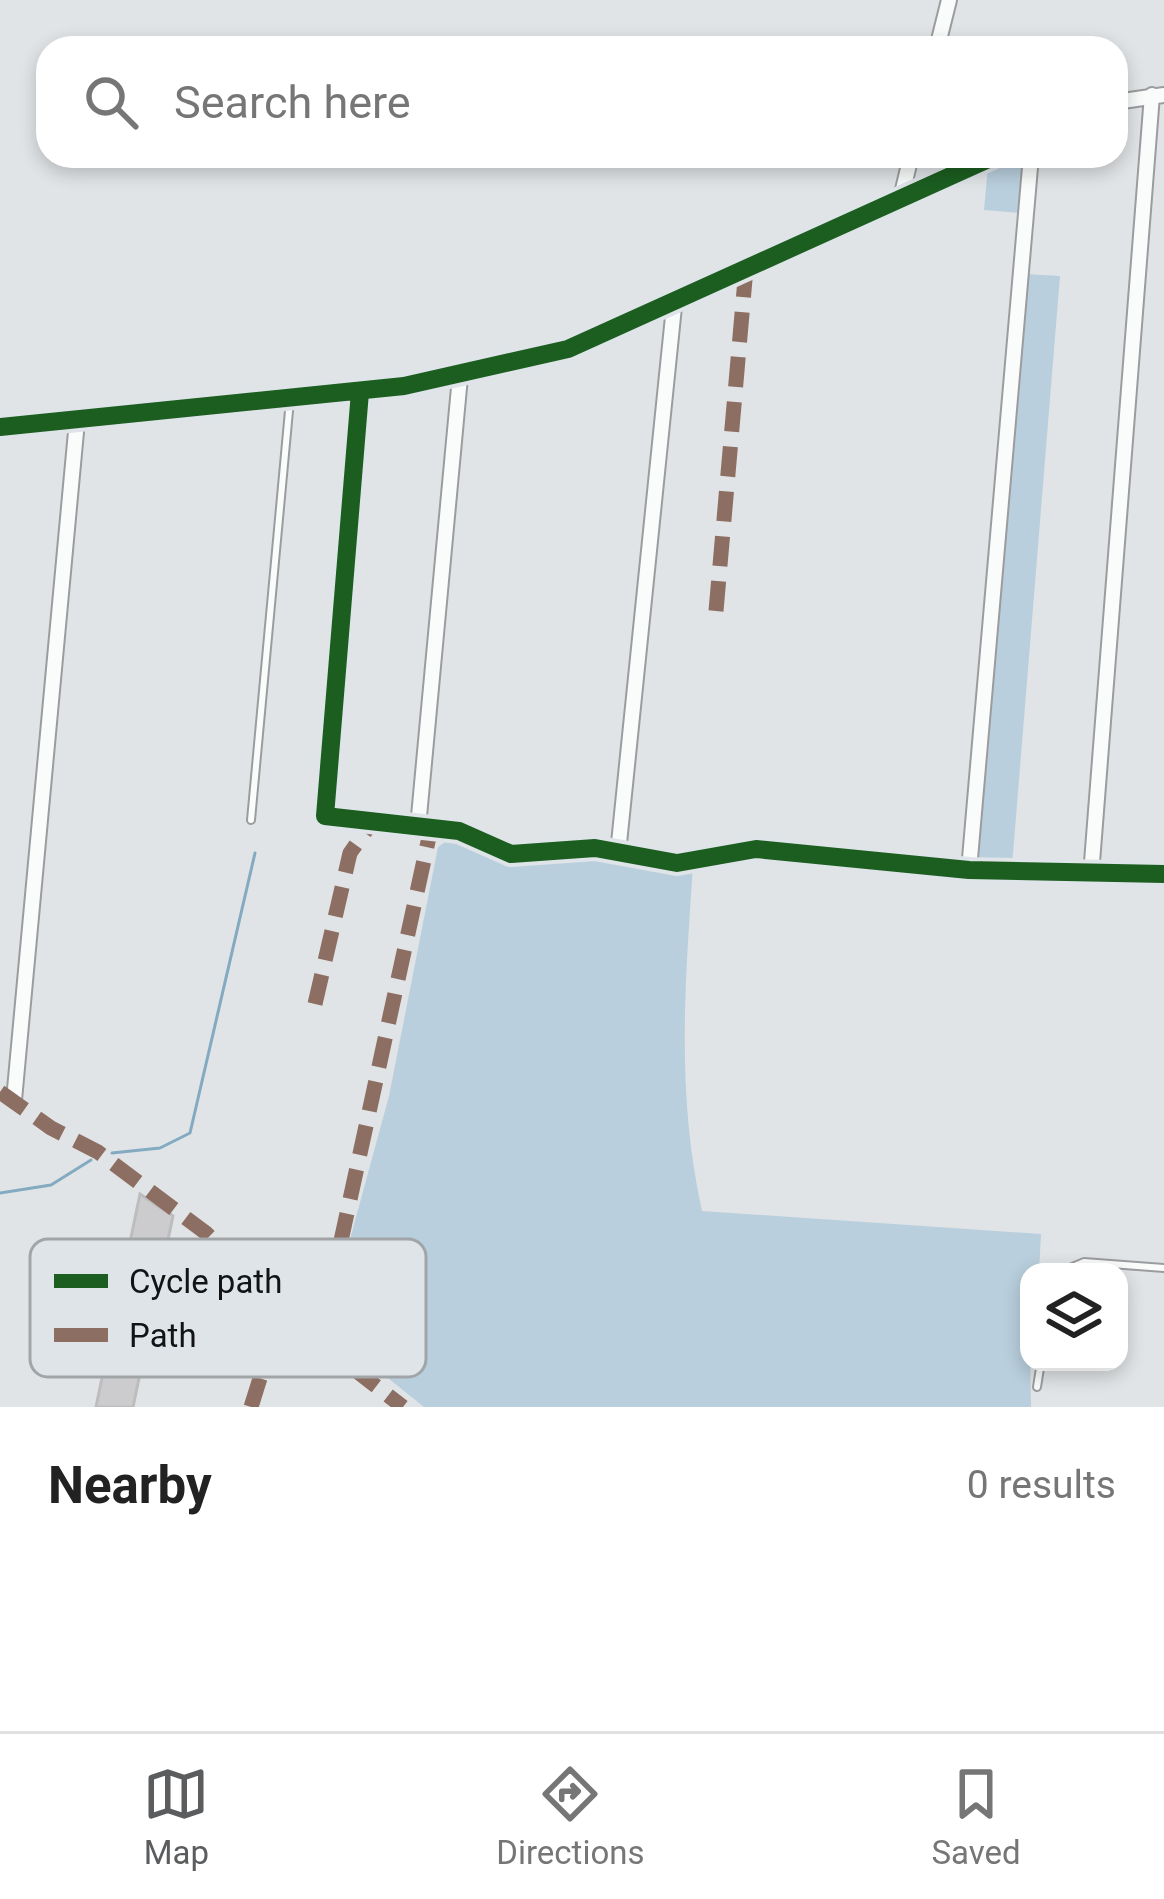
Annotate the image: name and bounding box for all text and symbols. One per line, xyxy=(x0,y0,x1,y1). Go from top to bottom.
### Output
search box xyxy=(36,36,1128,168)
icon: search xyxy=(78,69,144,135)
text: Search here xyxy=(174,76,411,129)
legend xyxy=(30,1239,426,1377)
text: Cycle path xyxy=(129,1262,282,1301)
map controls xyxy=(1020,1263,1128,1371)
button: layers xyxy=(1020,1263,1128,1371)
text: Path xyxy=(129,1316,197,1355)
text: Nearby xyxy=(48,1456,212,1515)
text: 0 results xyxy=(967,1462,1116,1508)
tab: Map xyxy=(143,1761,209,1872)
tab: Directions xyxy=(496,1761,645,1872)
tab: Saved xyxy=(931,1761,1021,1872)

